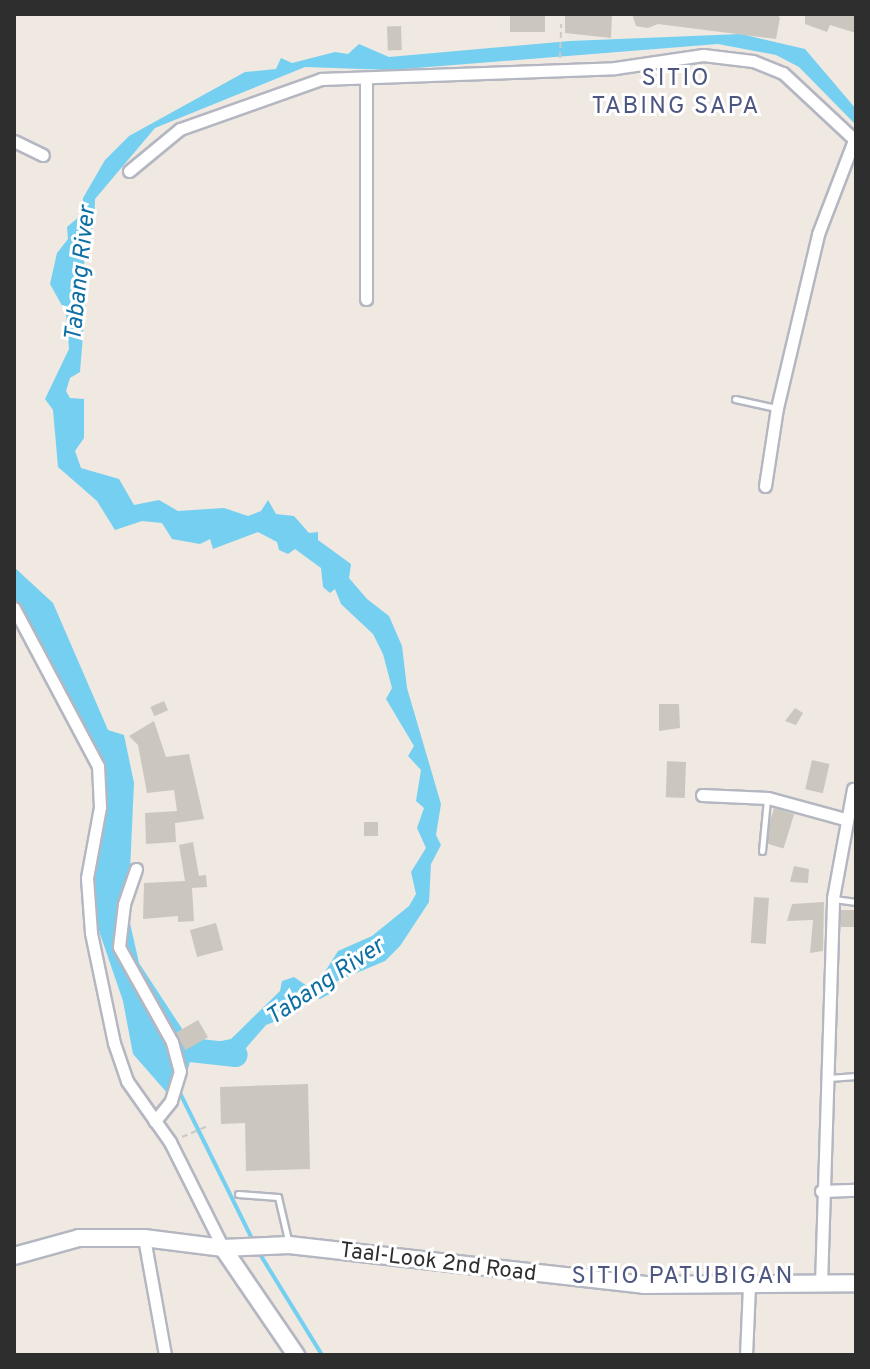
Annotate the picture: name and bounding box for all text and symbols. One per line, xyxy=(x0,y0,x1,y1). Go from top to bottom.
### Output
district label: SITIO TABING SAPA xyxy=(592,66,760,122)
water label: Tabang River xyxy=(61,205,103,343)
water label: Tabang River xyxy=(262,933,390,1033)
street label: Taal-Look 2nd Road xyxy=(338,1238,538,1288)
district label: SITIO PATUBIGAN xyxy=(572,1264,794,1292)

